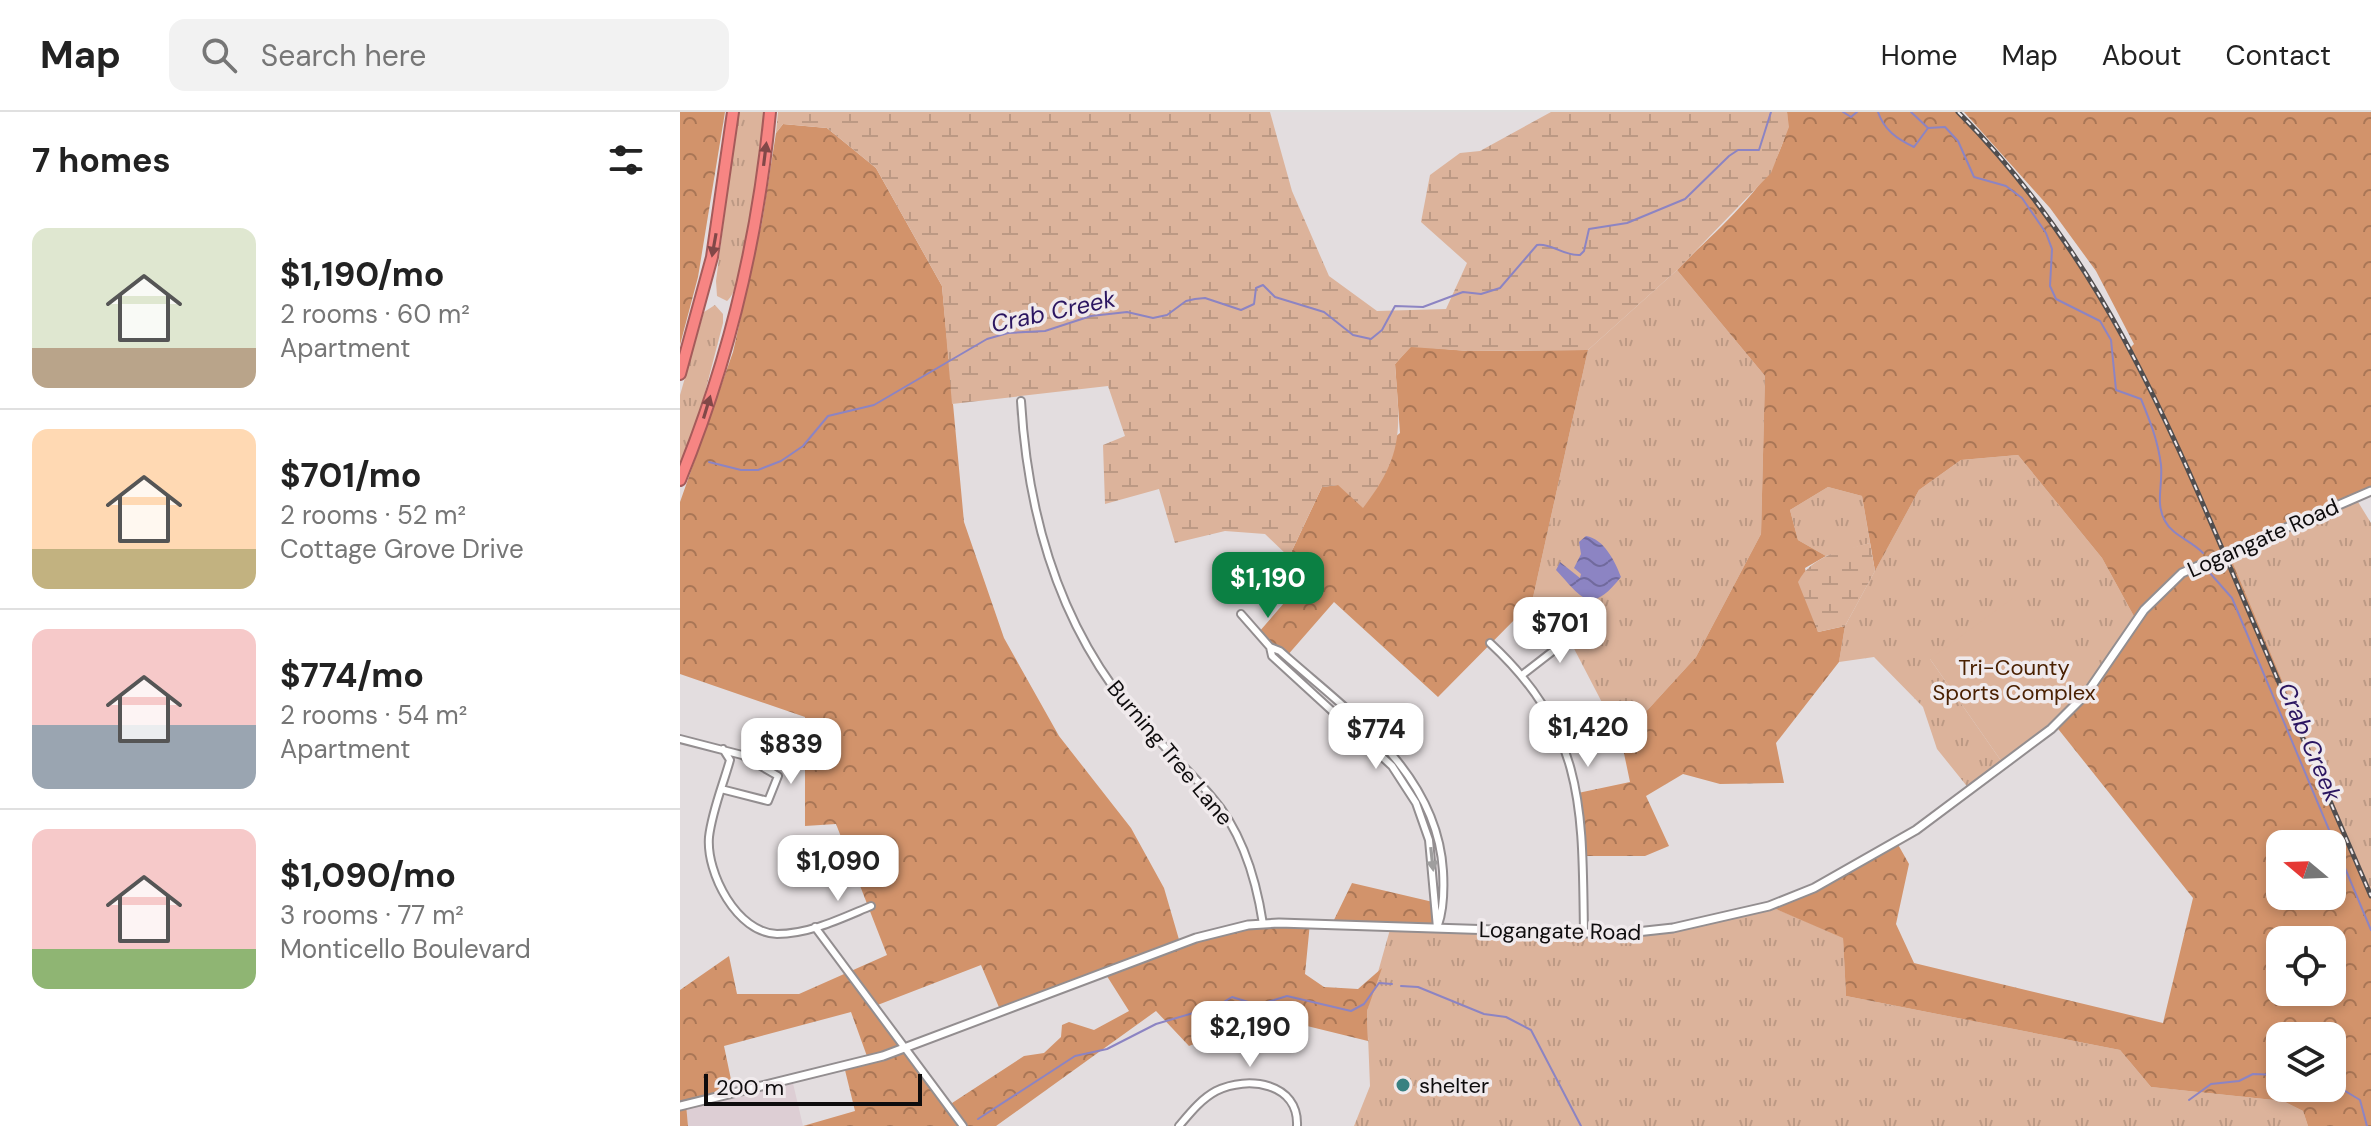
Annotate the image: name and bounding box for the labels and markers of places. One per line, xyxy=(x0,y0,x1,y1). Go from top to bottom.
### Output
pin: $1,190 xyxy=(1203,552,1333,620)
pin: $701 xyxy=(1513,597,1607,665)
pin: $1,420 xyxy=(1523,701,1653,769)
pin: $774 xyxy=(1329,703,1423,771)
pin: $839 xyxy=(744,718,838,786)
pin: $1,090 xyxy=(773,835,903,903)
pin: $2,190 xyxy=(1185,1001,1315,1069)
place label: shelter xyxy=(1419,1071,1489,1100)
marker: shelter xyxy=(1394,1076,1412,1094)

